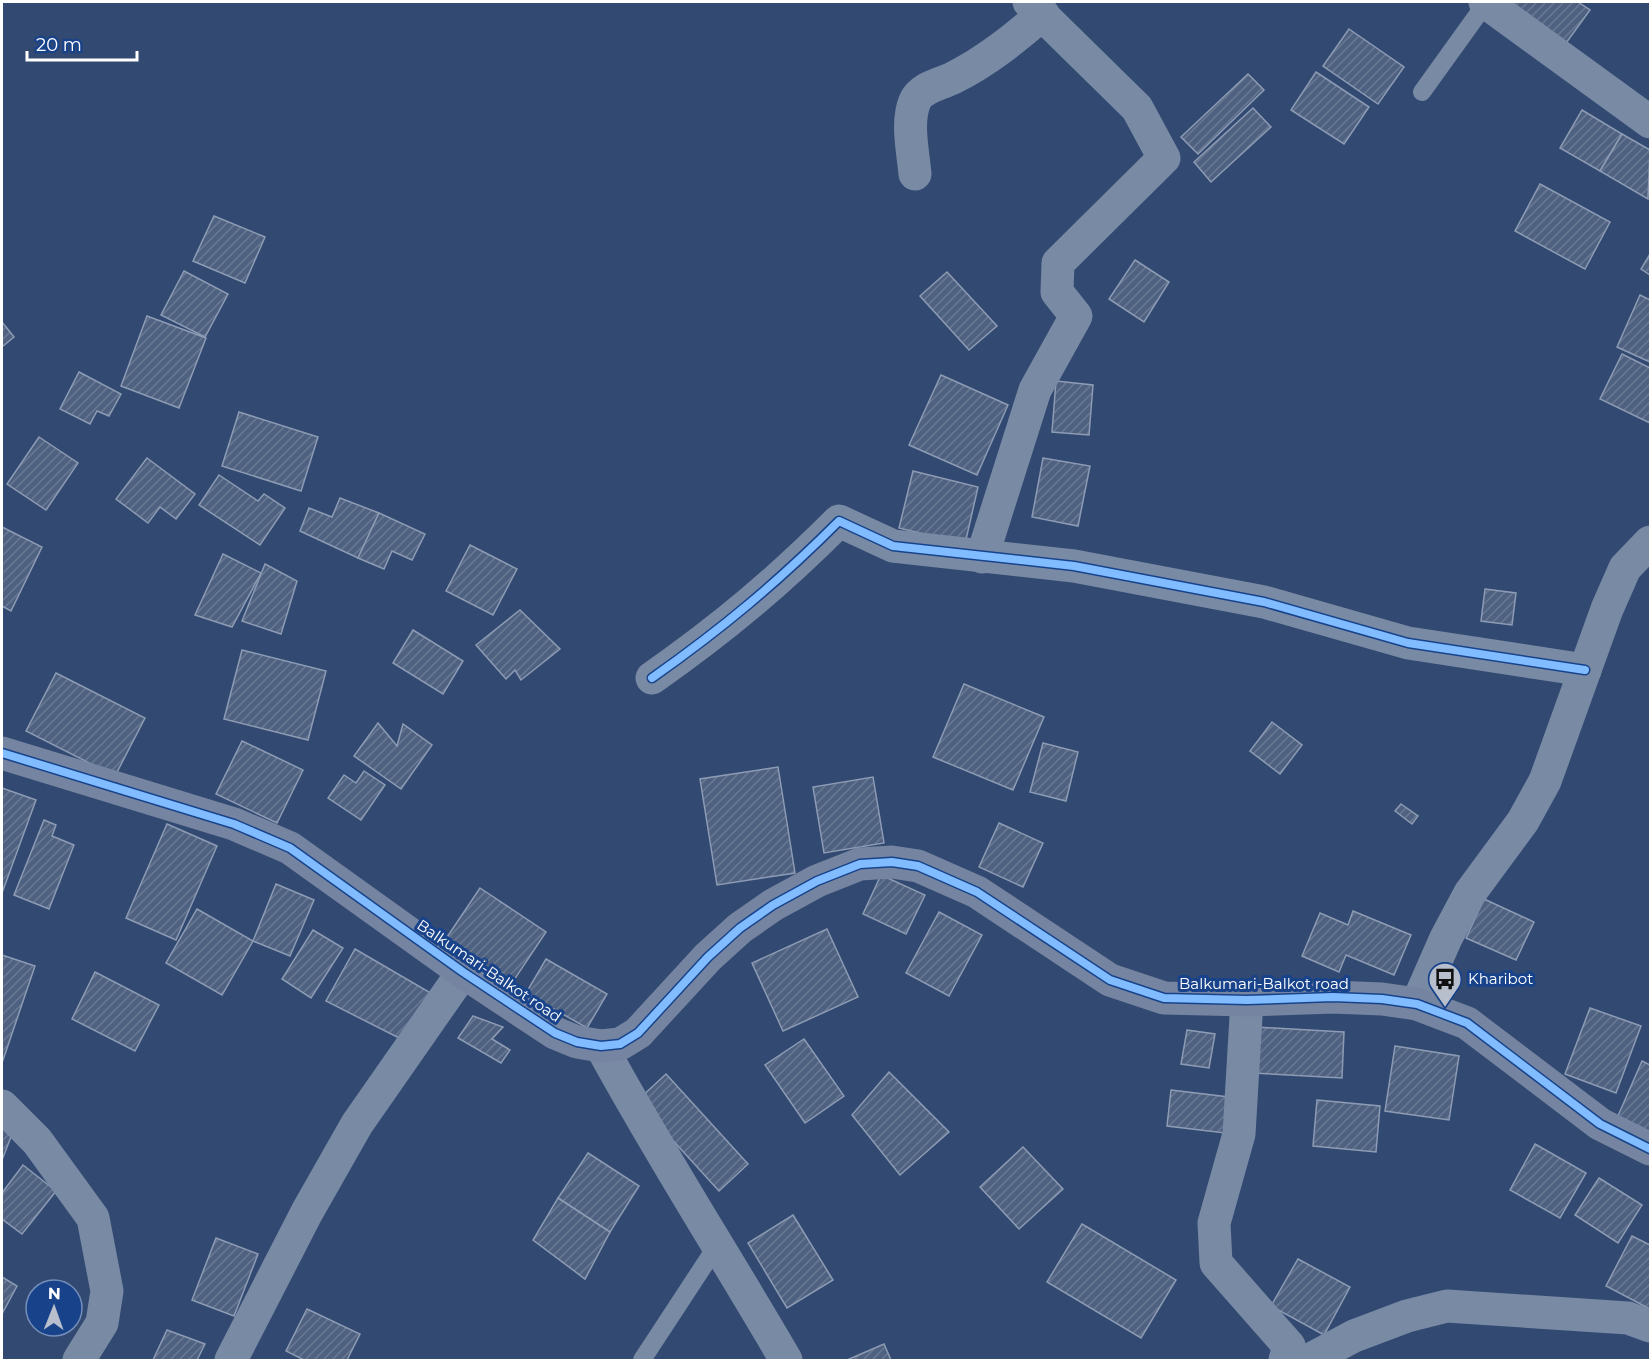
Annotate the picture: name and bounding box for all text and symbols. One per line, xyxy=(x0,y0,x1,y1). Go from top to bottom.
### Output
scale bar xyxy=(27,24,136,62)
text: 20 m xyxy=(36,34,82,56)
street label: Balkumari-Balkot road xyxy=(413,915,565,1026)
bus stop icon: Kharibot xyxy=(1427,961,1463,1008)
place label: Kharibot xyxy=(1468,969,1533,988)
street label: Balkumari-Balkot road xyxy=(1179,974,1349,993)
north arrow xyxy=(24,1278,84,1338)
text: N xyxy=(48,1284,61,1303)

